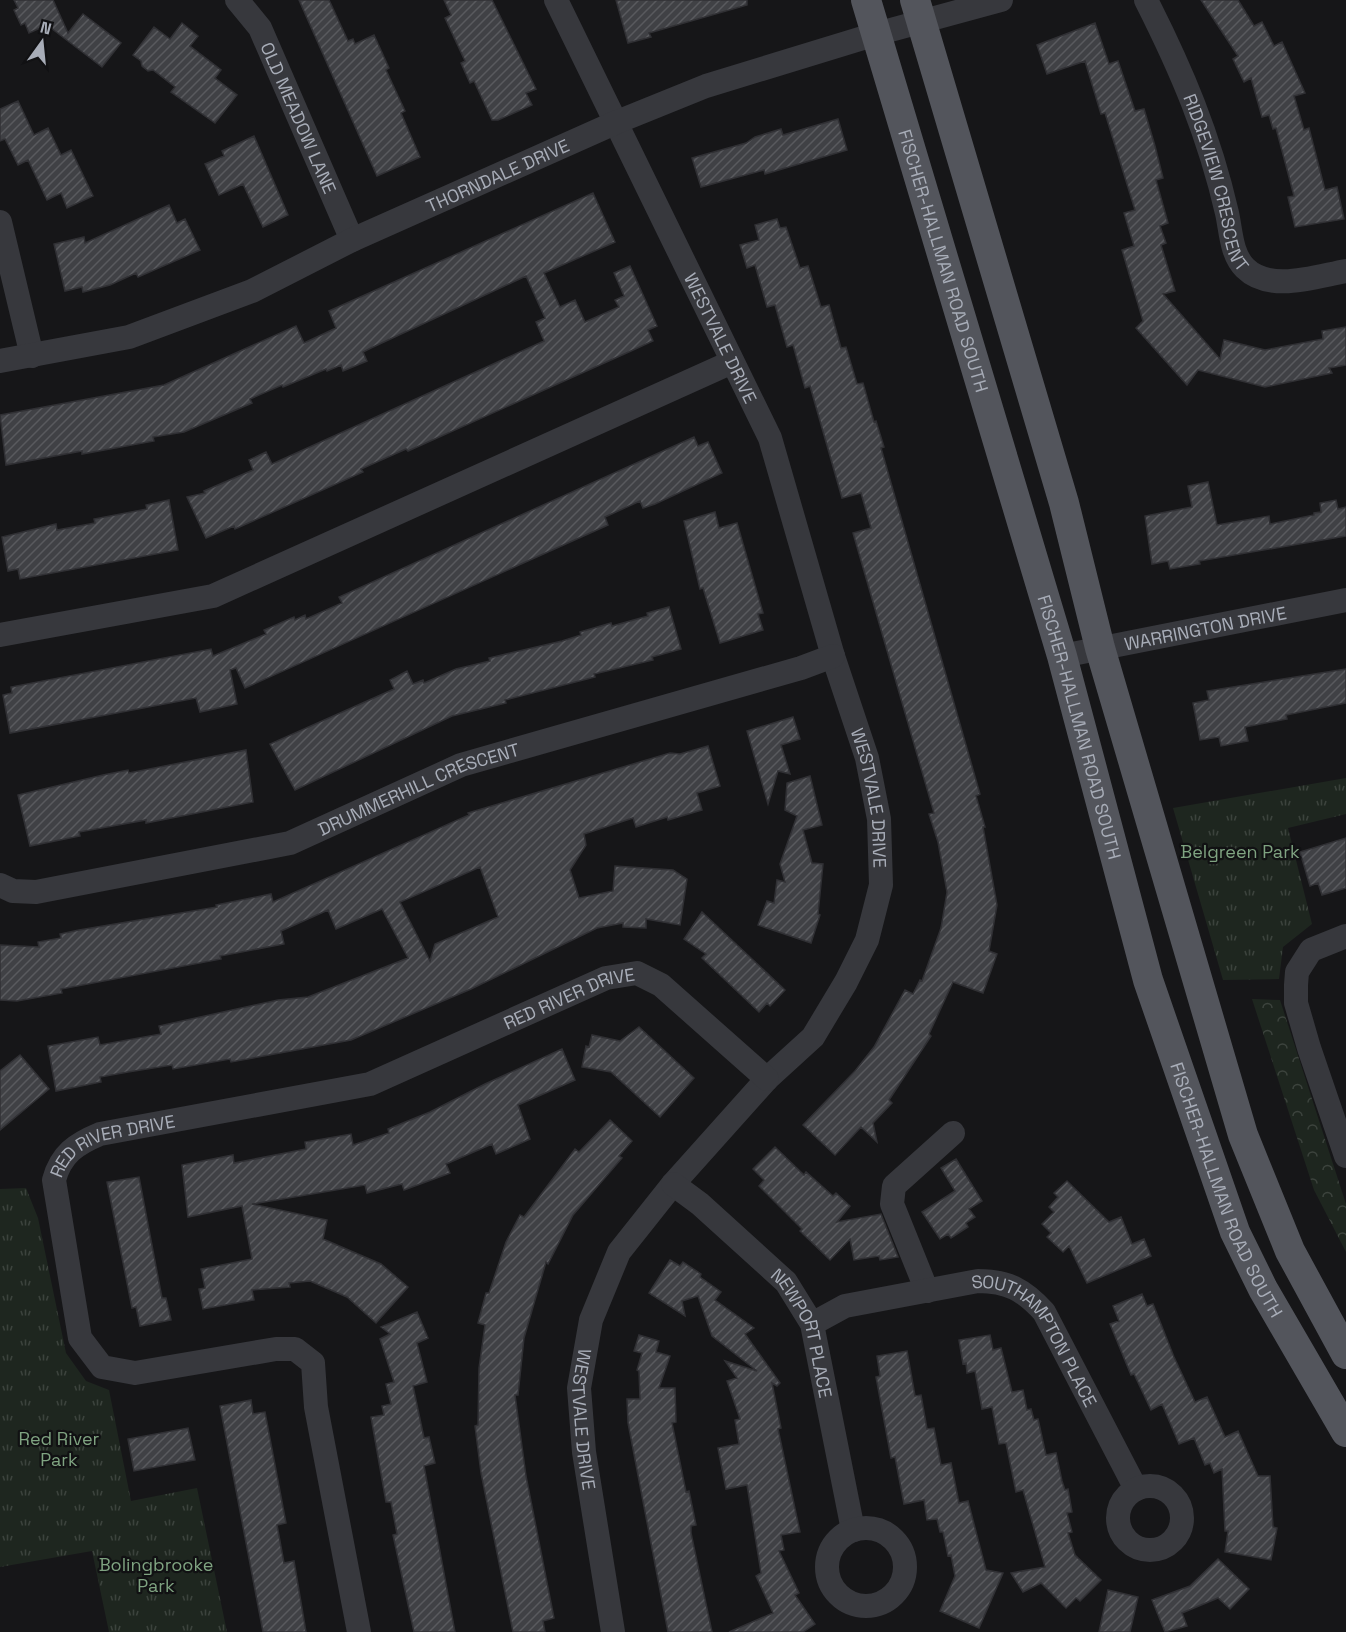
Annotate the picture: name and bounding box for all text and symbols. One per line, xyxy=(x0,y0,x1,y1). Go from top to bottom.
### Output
north arrow xyxy=(12,12,72,72)
text: N xyxy=(38,16,54,40)
street label: OLD MEADOW LANE xyxy=(256,38,342,197)
street label: RIDGEVIEW CRESCENT xyxy=(1179,90,1255,276)
street label: FISCHER-HALLMAN ROAD SOUTH xyxy=(894,126,994,395)
street label: THORNDALE DRIVE xyxy=(422,133,573,217)
street label: WESTVALE DRIVE xyxy=(680,269,763,407)
street label: FISCHER-HALLMAN ROAD SOUTH xyxy=(1033,592,1127,862)
street label: WARRINGTON DRIVE xyxy=(1122,601,1288,655)
street label: WESTVALE DRIVE xyxy=(846,725,892,868)
street label: DRUMMERHILL CRESCENT xyxy=(314,737,522,840)
park label: Belgreen Park xyxy=(1180,840,1300,863)
street label: RED RIVER DRIVE xyxy=(500,962,636,1034)
street label: FISCHER-HALLMAN ROAD SOUTH xyxy=(1166,1059,1288,1321)
street label: RED RIVER DRIVE xyxy=(44,1109,177,1181)
street label: NEWPORT PLACE xyxy=(767,1263,838,1400)
street label: SOUTHAMPTON PLACE xyxy=(969,1269,1103,1411)
street label: WESTVALE DRIVE xyxy=(567,1347,601,1492)
park label: Red River Park xyxy=(19,1427,100,1471)
park label: Bolingbrooke Park xyxy=(99,1553,213,1597)

